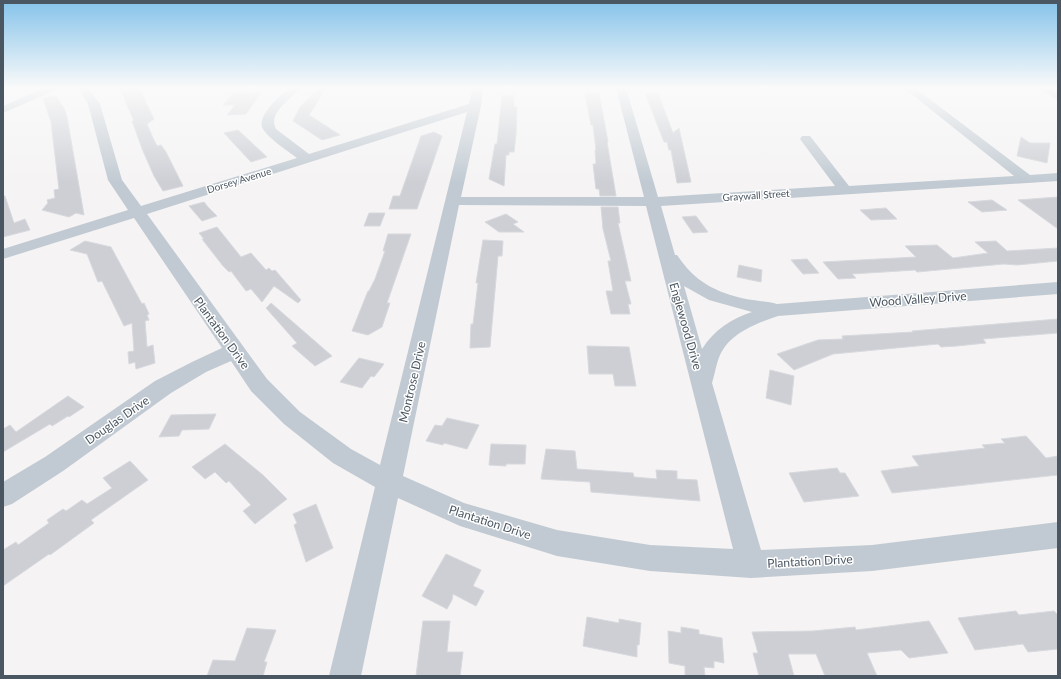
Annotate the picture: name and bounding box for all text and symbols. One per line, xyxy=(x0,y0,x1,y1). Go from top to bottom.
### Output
street label: Dorsey Avenue xyxy=(205,165,273,195)
street label: Graywall Street xyxy=(722,187,790,203)
street label: Englewood Drive xyxy=(666,281,706,371)
street label: Wood Valley Drive xyxy=(869,288,967,310)
street label: Plantation Drive xyxy=(191,294,253,372)
street label: Montrose Drive xyxy=(395,340,429,424)
street label: Douglas Drive xyxy=(82,393,152,447)
street label: Plantation Drive xyxy=(447,502,533,542)
street label: Plantation Drive xyxy=(767,551,853,571)

